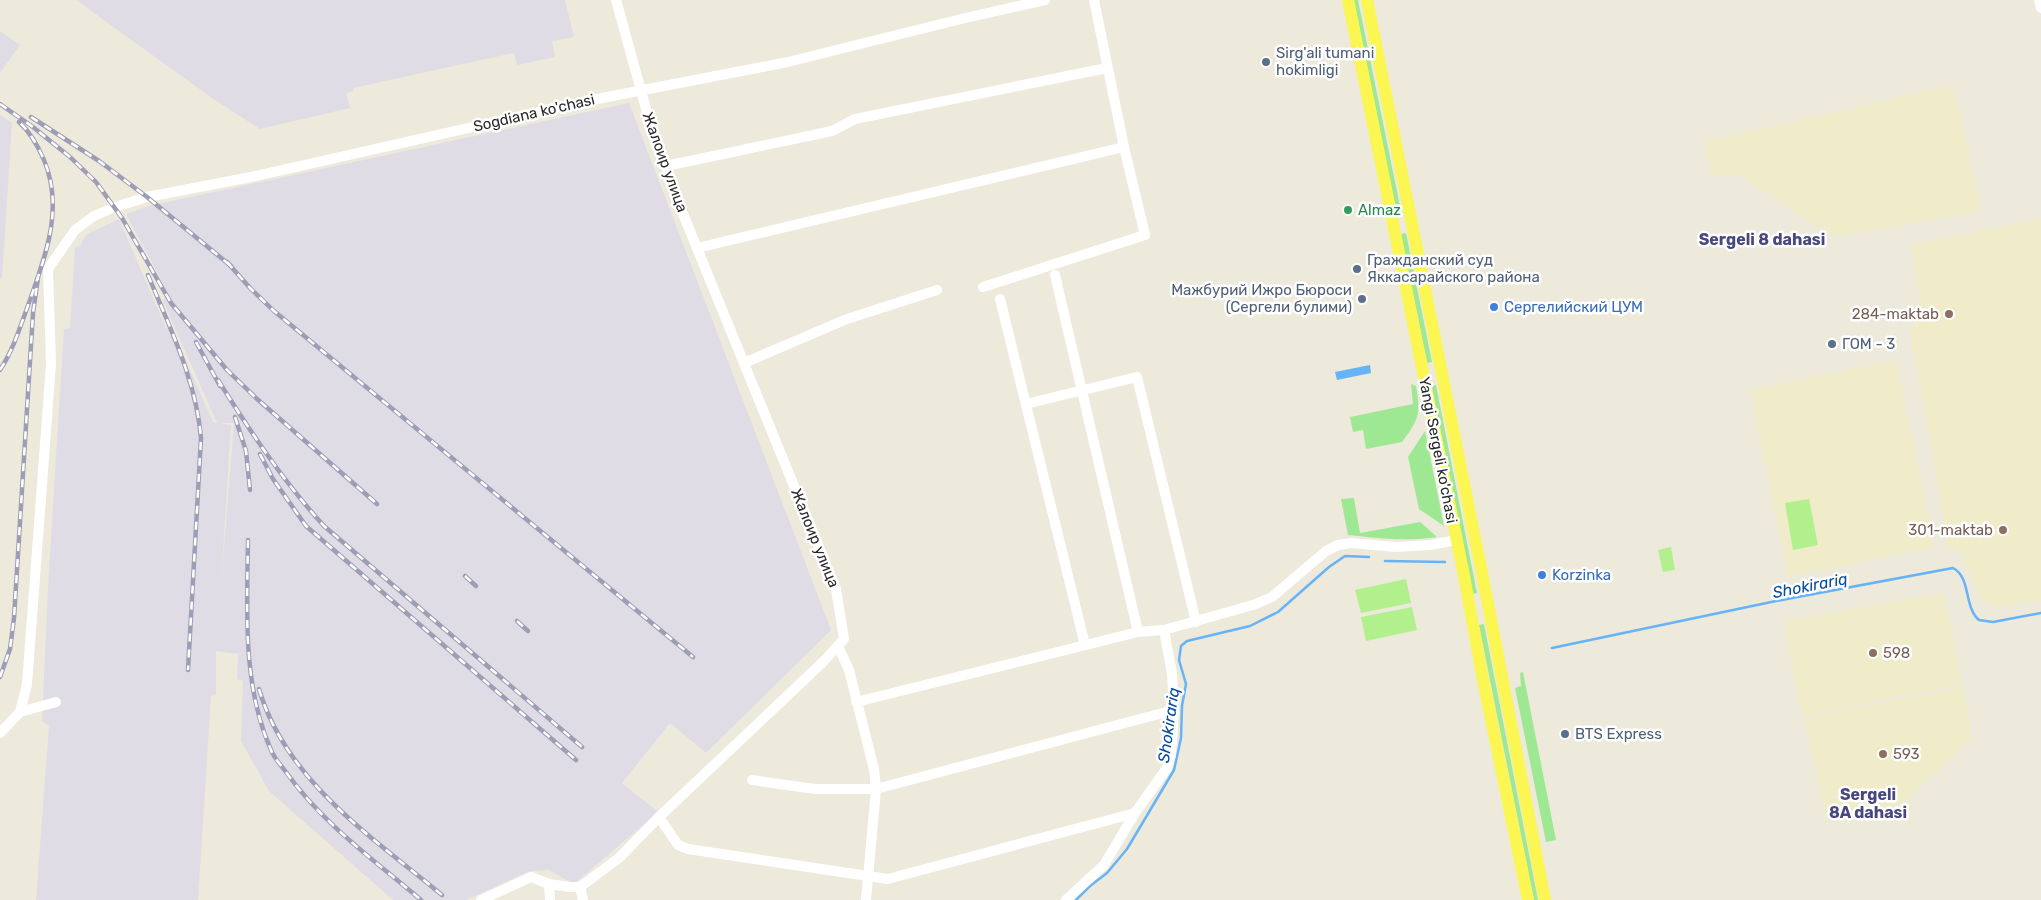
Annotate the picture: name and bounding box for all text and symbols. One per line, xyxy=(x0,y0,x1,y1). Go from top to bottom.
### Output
place label: Sirg'ali tumani hokimligi xyxy=(1276,44,1374,79)
marker: Sirg'ali tumani hokimligi xyxy=(1260,56,1272,68)
street label: Sogdiana ko'chasi xyxy=(472,90,596,136)
street label: Жалоир улица xyxy=(639,109,691,215)
place label: Almaz xyxy=(1358,201,1401,219)
marker: Almaz xyxy=(1342,204,1354,216)
district label: Sergeli 8 dahasi xyxy=(1699,230,1825,249)
place label: Гражданский суд Яккасарайского района xyxy=(1367,251,1540,286)
marker: Гражданский суд Яккасарайского района xyxy=(1351,263,1363,275)
place label: Мажбурий Ижро Бюроси (Сергели булими) xyxy=(1171,281,1352,316)
marker: Мажбурий Ижро Бюроси (Сергели булими) xyxy=(1356,293,1368,305)
place label: Сергелийский ЦУМ xyxy=(1504,298,1643,316)
marker: Сергелийский ЦУМ xyxy=(1488,301,1500,313)
place label: 284-maktab xyxy=(1852,305,1939,323)
marker: 284-maktab xyxy=(1943,308,1955,320)
place label: ГОМ - 3 xyxy=(1842,335,1895,353)
marker: ГОМ - 3 xyxy=(1826,338,1838,350)
street label: Yangi Sergeli ko'chasi xyxy=(1415,375,1461,525)
street label: Жалоир улица xyxy=(787,486,843,590)
place label: 301-maktab xyxy=(1908,521,1993,539)
marker: 301-maktab xyxy=(1997,524,2009,536)
place label: Korzinka xyxy=(1552,566,1611,584)
marker: Korzinka xyxy=(1536,569,1548,581)
water label: Shokirariq xyxy=(1771,569,1850,602)
place label: 598 xyxy=(1883,644,1910,662)
marker: 598 xyxy=(1867,647,1879,659)
water label: Shokirariq xyxy=(1154,686,1183,764)
place label: BTS Express xyxy=(1575,725,1662,743)
marker: BTS Express xyxy=(1559,728,1571,740)
place label: 593 xyxy=(1893,745,1920,763)
marker: 593 xyxy=(1877,748,1889,760)
district label: Sergeli 8A dahasi xyxy=(1829,785,1907,822)

